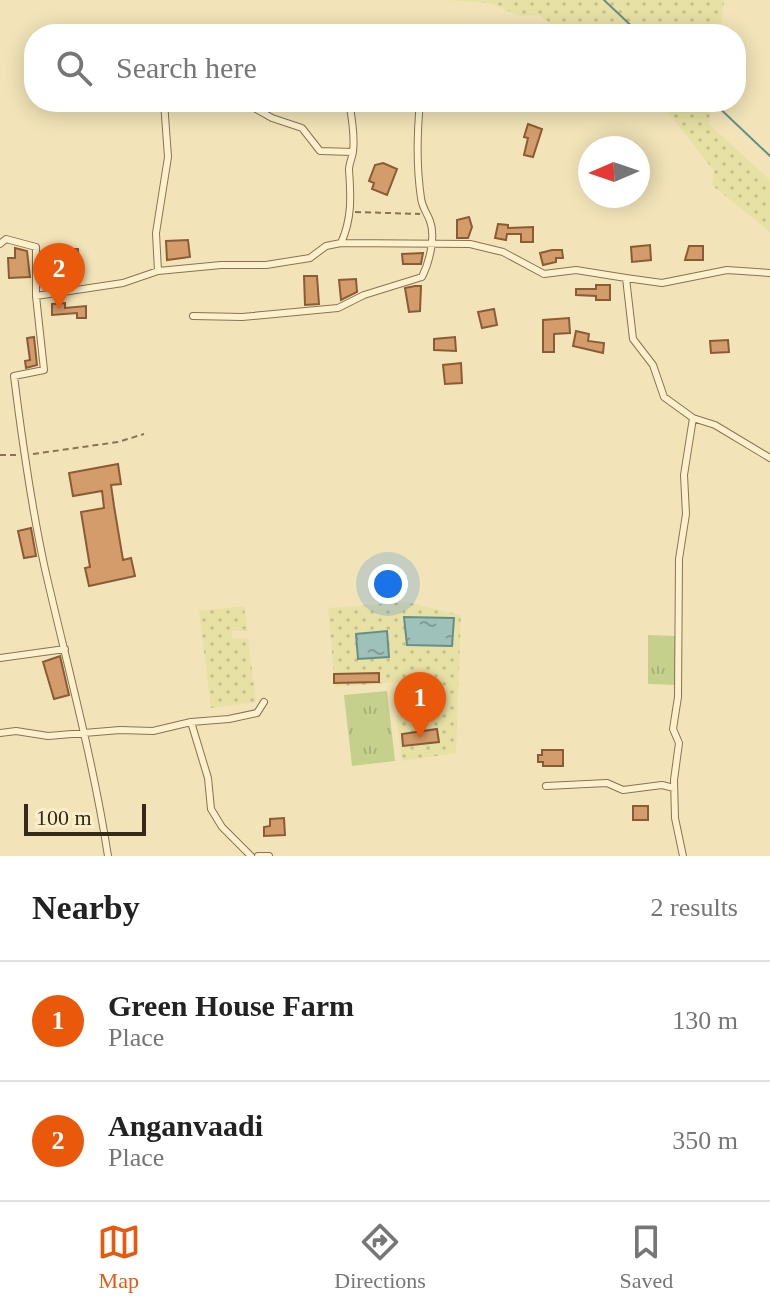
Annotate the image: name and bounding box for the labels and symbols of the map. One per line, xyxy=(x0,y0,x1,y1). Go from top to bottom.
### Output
north arrow xyxy=(578,136,650,208)
pin: 2 xyxy=(33,243,85,309)
your location xyxy=(368,564,408,604)
pin: 1 xyxy=(394,672,446,738)
scale bar xyxy=(24,800,146,836)

